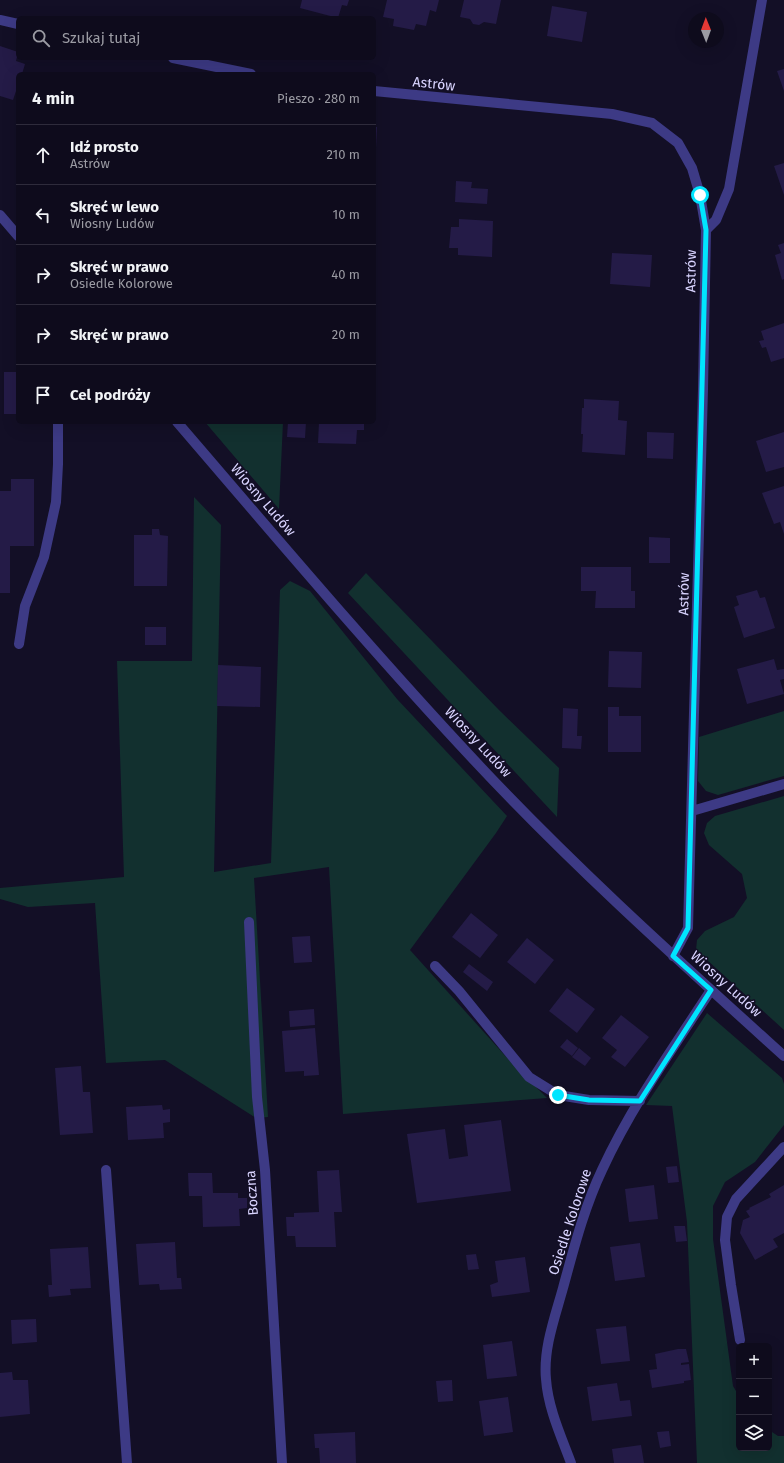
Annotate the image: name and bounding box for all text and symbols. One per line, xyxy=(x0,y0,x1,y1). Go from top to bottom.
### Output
north arrow xyxy=(688,12,724,48)
search box xyxy=(16,16,376,60)
icon: search xyxy=(30,27,52,49)
text: Szukaj tutaj xyxy=(62,29,140,47)
street label: Astrów xyxy=(412,73,456,95)
text: 4 min xyxy=(32,88,75,109)
text: Pieszo · 280 m xyxy=(277,91,360,106)
text: Idź prosto xyxy=(70,138,139,156)
icon: ahead xyxy=(32,144,54,166)
text: 210 m xyxy=(326,147,360,162)
text: Astrów xyxy=(70,156,110,171)
route start xyxy=(691,186,709,204)
text: Skręć w lewo xyxy=(70,198,159,216)
icon: left xyxy=(32,204,54,226)
text: 10 m xyxy=(333,207,360,222)
text: Wiosny Ludów xyxy=(70,216,154,231)
street label: Astrów xyxy=(682,249,700,293)
text: Skręć w prawo xyxy=(70,258,169,276)
icon: right xyxy=(32,264,54,286)
text: 40 m xyxy=(331,267,360,282)
text: Osiedle Kolorowe xyxy=(70,276,173,291)
icon: right xyxy=(32,324,54,346)
text: Skręć w prawo xyxy=(70,326,169,344)
text: 20 m xyxy=(332,327,360,342)
icon: arrive xyxy=(32,384,54,406)
text: Cel podróży xyxy=(70,386,150,404)
street label: Wiosny Ludów xyxy=(227,460,299,540)
street label: Astrów xyxy=(675,572,693,616)
street label: Wiosny Ludów xyxy=(441,703,515,781)
street label: Wiosny Ludów xyxy=(687,947,765,1021)
route end xyxy=(549,1086,567,1104)
street label: Osiedle Kolorowe xyxy=(545,1167,595,1277)
street label: Boczna xyxy=(242,1170,262,1216)
map controls xyxy=(736,1343,772,1451)
button: + xyxy=(736,1343,772,1379)
button: − xyxy=(736,1379,772,1415)
button: layers xyxy=(736,1415,772,1451)

